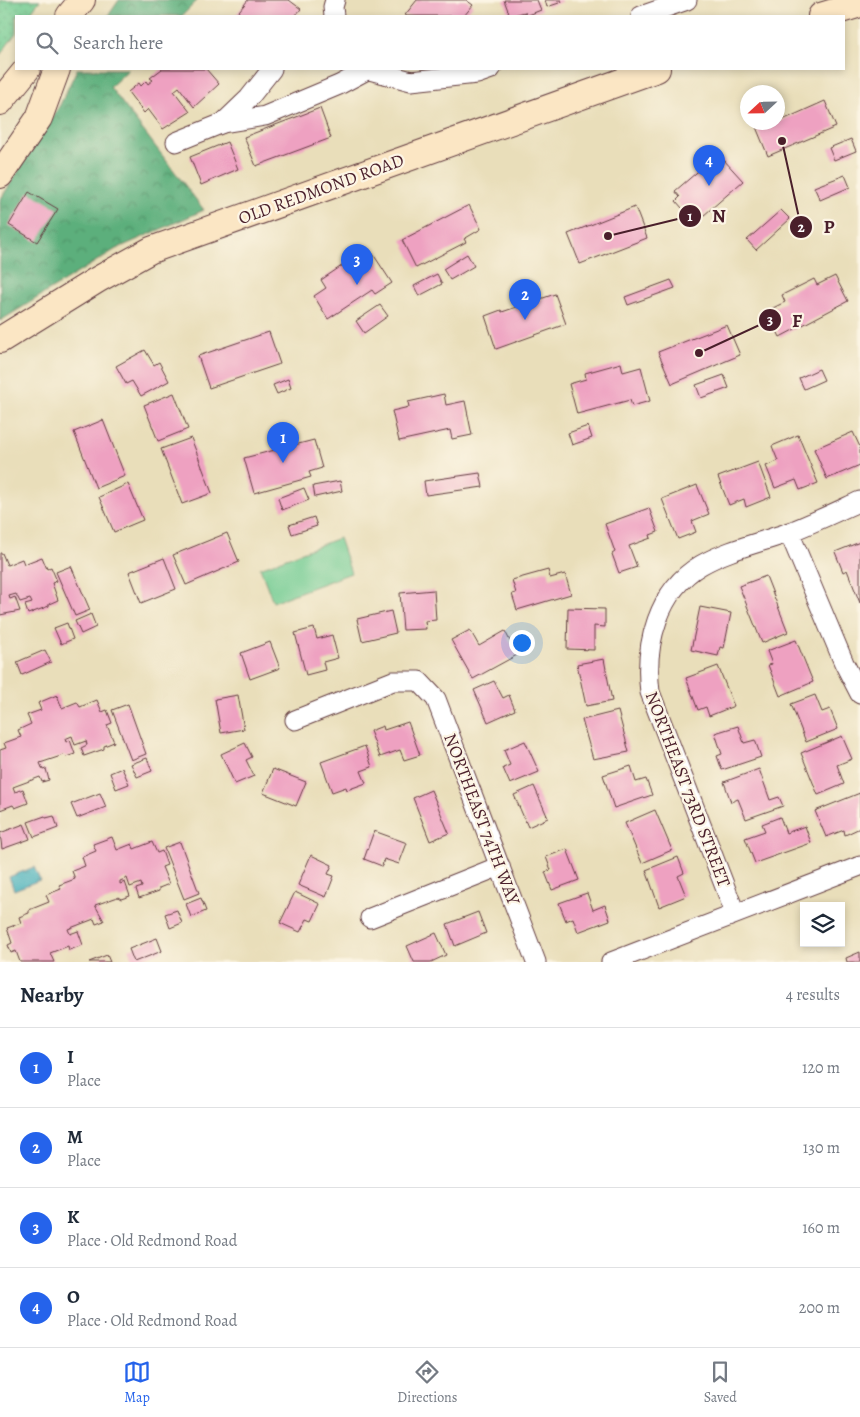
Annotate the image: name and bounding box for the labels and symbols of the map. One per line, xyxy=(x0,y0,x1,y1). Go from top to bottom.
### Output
north arrow xyxy=(740,85,785,130)
pin: 4 xyxy=(693,145,725,186)
street label: OLD REDMOND ROAD xyxy=(235,148,407,230)
callout: N xyxy=(677,199,736,233)
text: N xyxy=(712,203,726,229)
text: 1 xyxy=(687,206,693,226)
callout: P xyxy=(788,210,844,244)
text: P xyxy=(824,214,835,240)
text: 2 xyxy=(797,217,805,237)
pin: 3 xyxy=(341,244,373,285)
pin: 2 xyxy=(509,279,541,320)
callout: F xyxy=(757,303,812,337)
text: F xyxy=(792,308,803,334)
text: 3 xyxy=(767,310,773,330)
pin: 1 xyxy=(267,422,299,463)
your location xyxy=(509,630,535,656)
street label: NORTHEAST 73RD STREET xyxy=(640,688,736,890)
street label: NORTHEAST 74TH WAY xyxy=(438,730,526,910)

